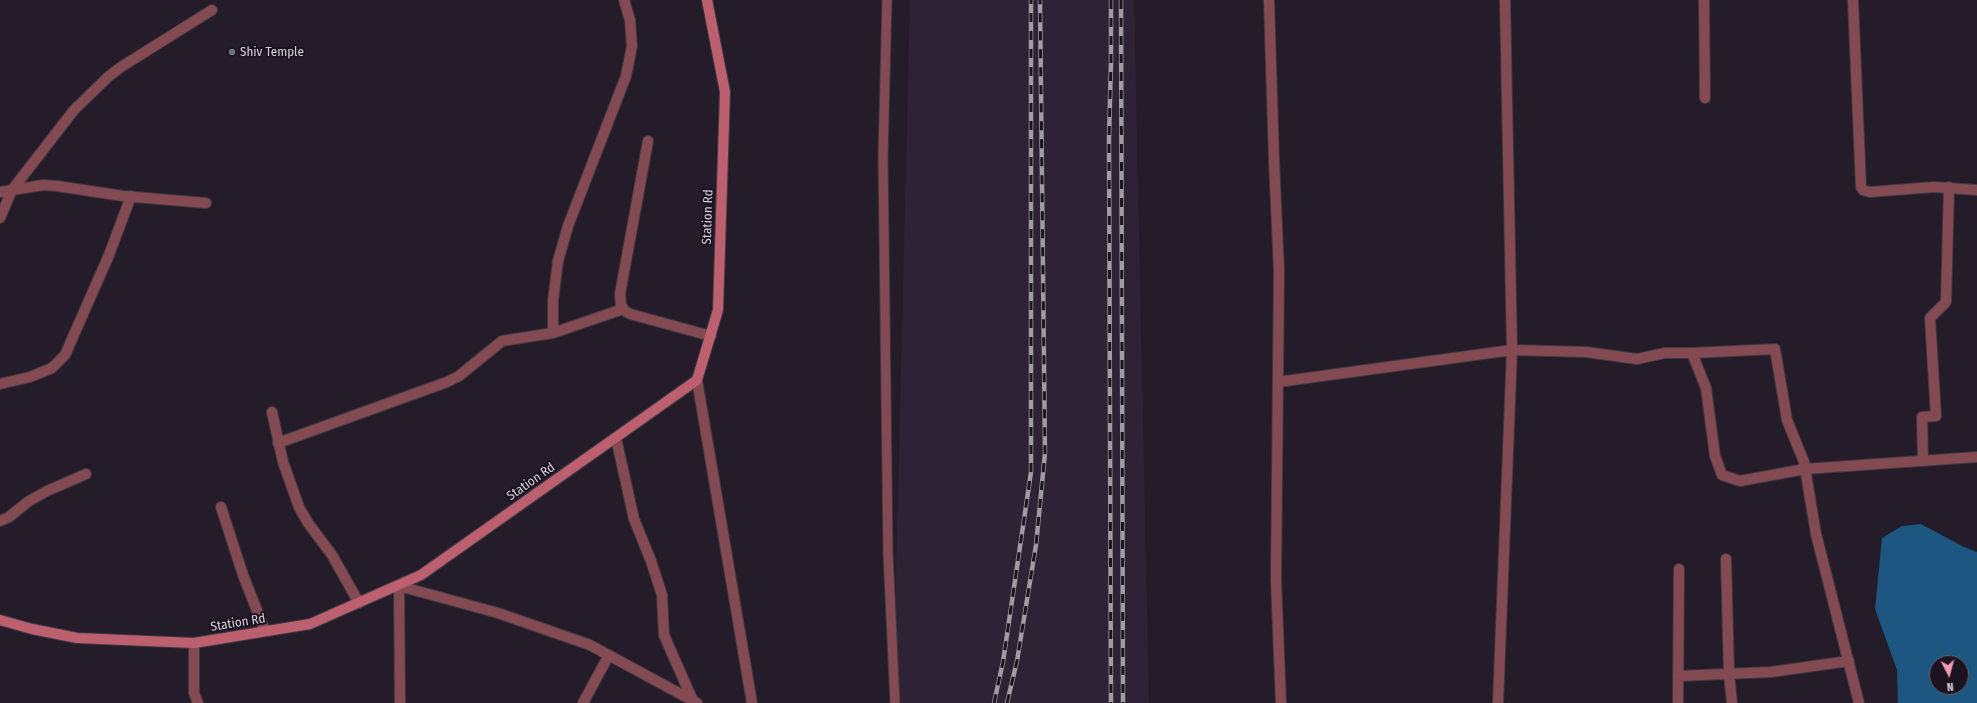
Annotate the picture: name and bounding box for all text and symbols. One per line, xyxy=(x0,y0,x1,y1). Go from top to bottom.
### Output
place label: Shiv Temple xyxy=(240,44,304,60)
marker: Shiv Temple xyxy=(227,47,237,57)
street label: Station Rd xyxy=(699,189,717,245)
street label: Station Rd xyxy=(504,460,558,504)
street label: Station Rd xyxy=(210,611,266,635)
north arrow xyxy=(1929,655,1969,695)
text: N xyxy=(1946,680,1954,693)

